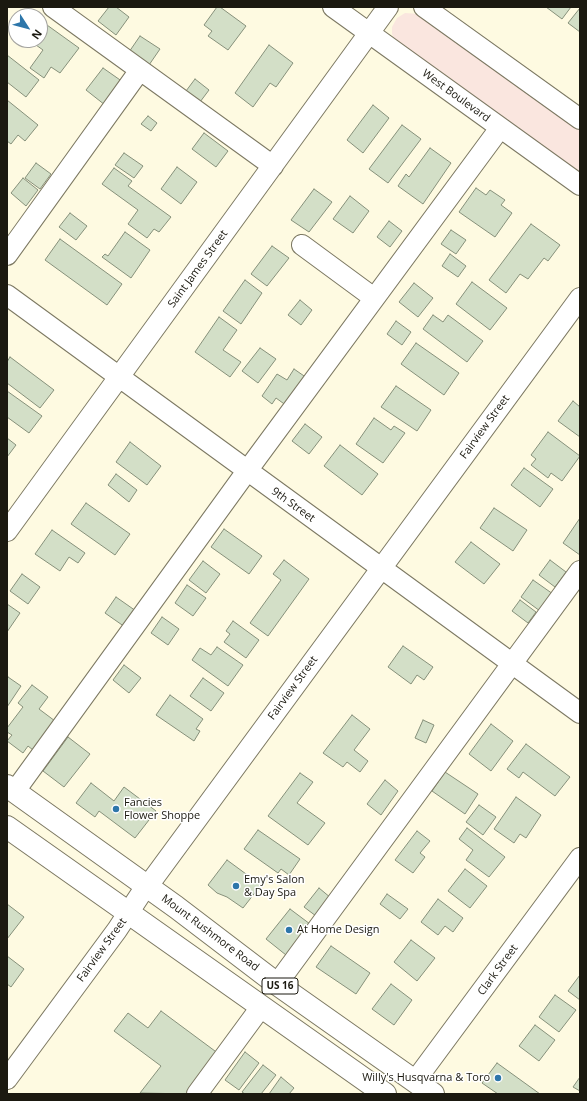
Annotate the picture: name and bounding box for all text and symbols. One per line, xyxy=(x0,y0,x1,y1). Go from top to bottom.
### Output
north arrow xyxy=(8,8,48,48)
text: N xyxy=(29,27,46,43)
street label: West Boulevard xyxy=(420,67,492,125)
street label: Saint James Street xyxy=(165,228,231,310)
street label: Fairview Street xyxy=(457,393,513,461)
street label: 9th Street xyxy=(269,485,317,525)
street label: Fairview Street xyxy=(265,654,321,722)
place label: Fancies Flower Shoppe xyxy=(124,796,200,822)
marker: Fancies Flower Shoppe xyxy=(111,804,121,814)
place label: Emy's Salon & Day Spa xyxy=(244,873,305,899)
marker: Emy's Salon & Day Spa xyxy=(231,881,241,891)
street label: Mount Rushmore Road xyxy=(159,892,261,974)
street label: Fairview Street xyxy=(74,916,130,984)
place label: At Home Design xyxy=(297,923,380,937)
marker: At Home Design xyxy=(284,925,294,935)
street label: Clark Street xyxy=(475,942,521,998)
road number: US 16 xyxy=(262,978,298,994)
place label: Willy's Husqvarna & Toro xyxy=(362,1071,490,1085)
marker: Willy's Husqvarna & Toro xyxy=(493,1073,503,1083)

